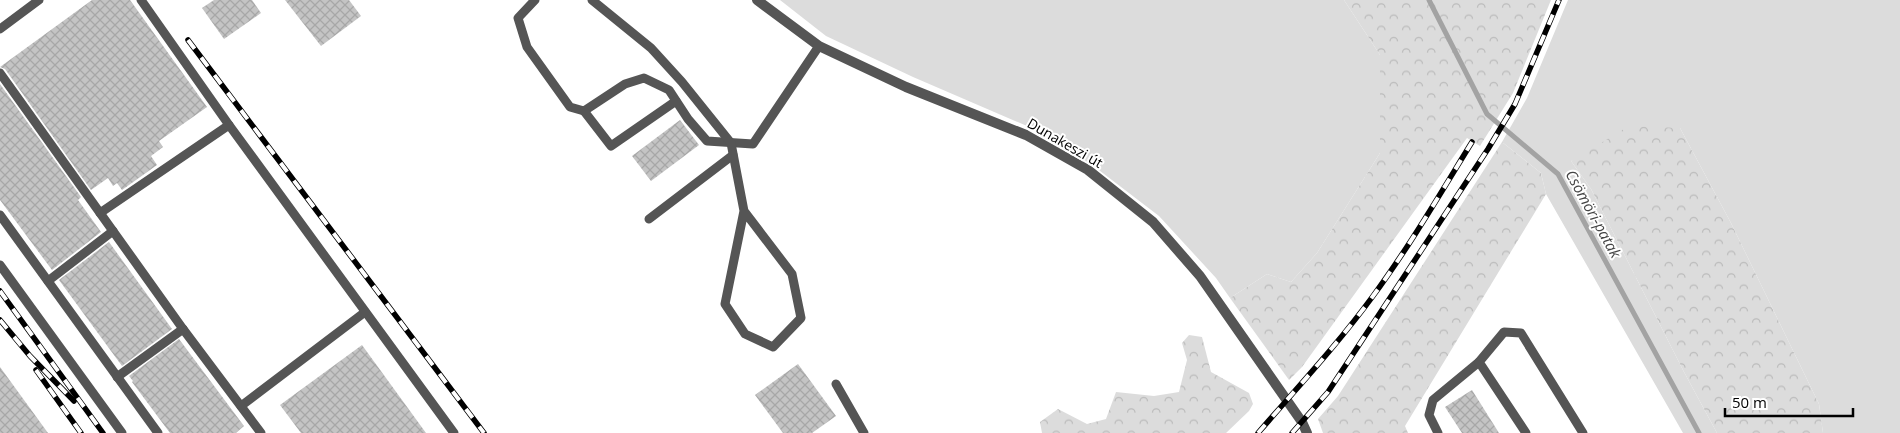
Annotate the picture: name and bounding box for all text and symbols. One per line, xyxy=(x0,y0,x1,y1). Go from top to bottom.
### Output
street label: Dunakeszi út xyxy=(1024,113,1107,172)
water label: Csömöri-patak xyxy=(1561,166,1627,262)
scale bar xyxy=(1725,386,1852,418)
text: 50 m xyxy=(1732,392,1767,412)

